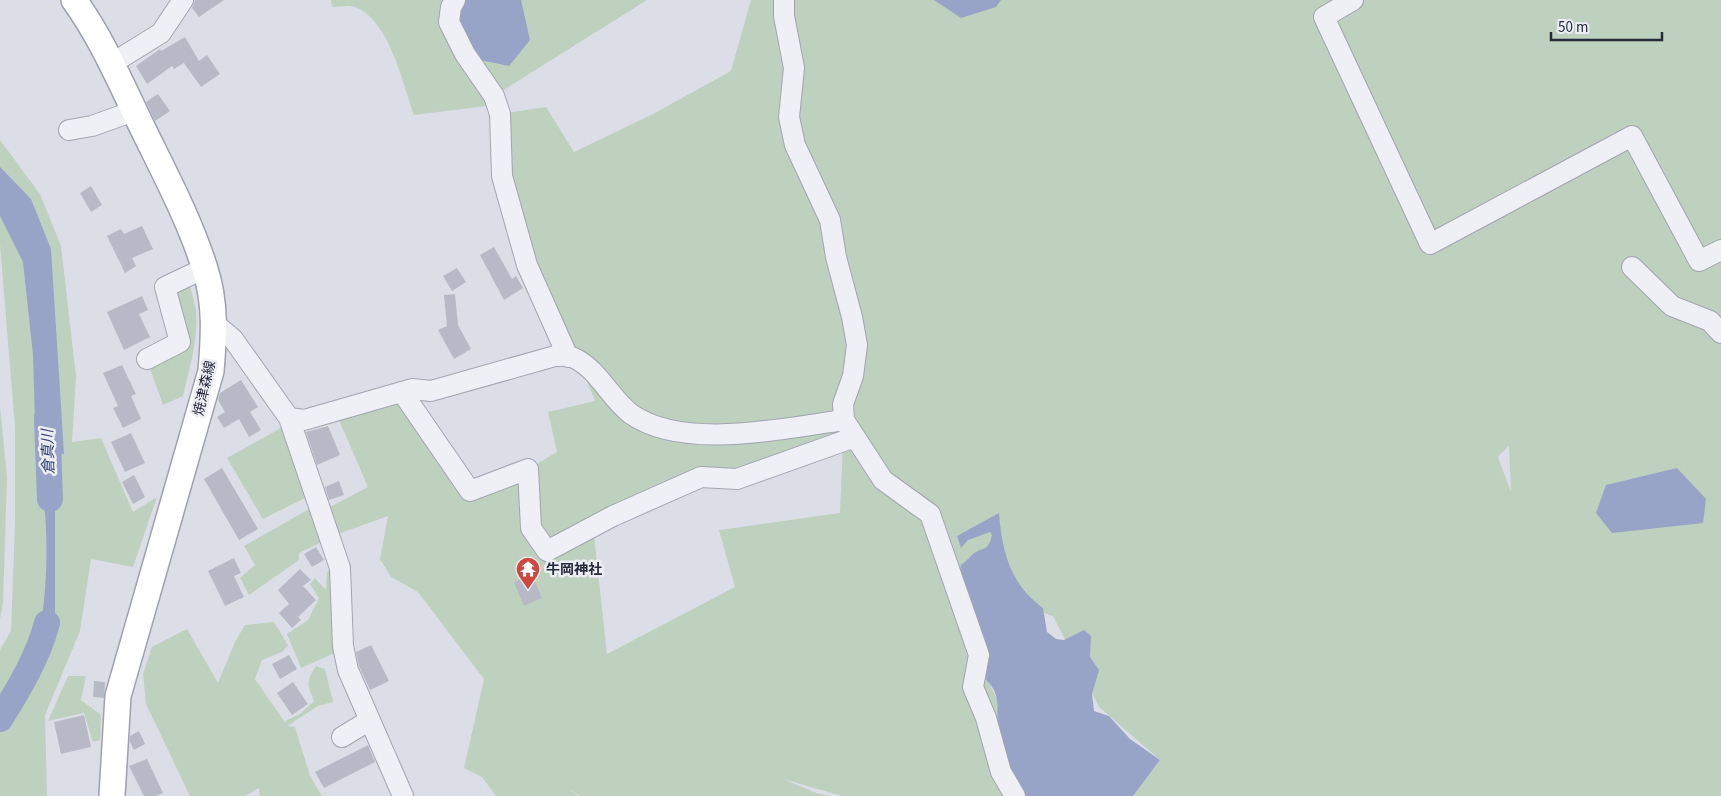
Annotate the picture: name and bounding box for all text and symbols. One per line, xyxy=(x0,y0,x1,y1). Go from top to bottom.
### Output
scale bar xyxy=(1551,10,1662,42)
text: 50 m xyxy=(1558,17,1588,38)
street label: 焼津森線 xyxy=(189,359,221,418)
water label: 倉真川 xyxy=(37,427,60,475)
temple icon: 牛岡神社 xyxy=(515,556,541,590)
place label: 牛岡神社 xyxy=(546,560,602,580)

